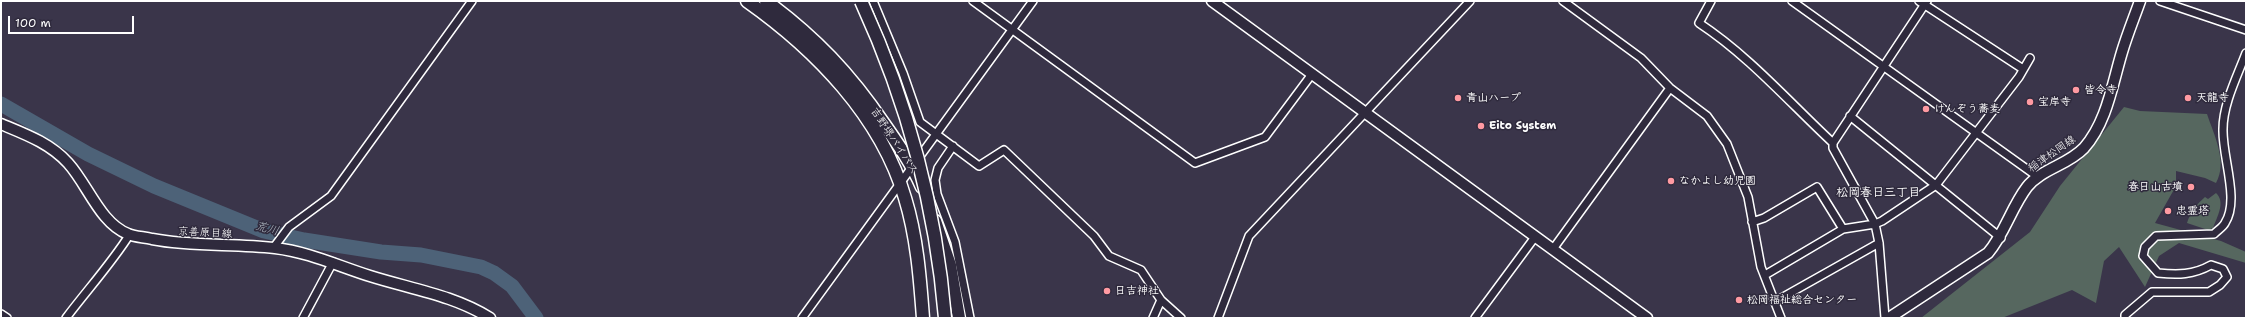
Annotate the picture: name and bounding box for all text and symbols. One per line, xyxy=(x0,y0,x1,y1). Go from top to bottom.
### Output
scale bar xyxy=(10,8,136,34)
text: 100 m xyxy=(15,15,51,31)
place label: 皆令寺 xyxy=(2084,83,2117,97)
marker: 皆令寺 xyxy=(2071,85,2081,95)
place label: 青山ハープ xyxy=(1466,91,1521,105)
place label: 天龍寺 xyxy=(2196,91,2229,105)
marker: 青山ハープ xyxy=(1453,93,1463,103)
marker: 天龍寺 xyxy=(2183,93,2193,103)
place label: 宝岸寺 xyxy=(2038,95,2071,109)
marker: 宝岸寺 xyxy=(2025,97,2035,107)
place label: けんぞう蕎麦 xyxy=(1934,102,2000,116)
marker: けんぞう蕎麦 xyxy=(1921,104,1931,114)
street label: 吉野堺バイパス xyxy=(867,105,921,177)
place label: Eito System xyxy=(1489,119,1556,133)
marker: Eito System xyxy=(1476,121,1486,131)
street label: 稲津松岡線 xyxy=(2026,133,2078,175)
place label: なかよし幼児園 xyxy=(1679,174,1756,188)
marker: なかよし幼児園 xyxy=(1666,176,1676,186)
place label: 春日山古墳 xyxy=(2128,180,2183,194)
marker: 春日山古墳 xyxy=(2186,182,2196,192)
district label: 松岡春日三丁目 xyxy=(1836,186,1920,200)
place label: 忠霊塔 xyxy=(2176,204,2209,218)
marker: 忠霊塔 xyxy=(2163,206,2173,216)
water label: 荒川 xyxy=(254,219,280,239)
street label: 京善原目線 xyxy=(177,225,233,241)
place label: 日吉神社 xyxy=(1115,284,1159,298)
marker: 日吉神社 xyxy=(1102,286,1112,296)
place label: 松岡福祉総合センター xyxy=(1747,293,1857,307)
marker: 松岡福祉総合センター xyxy=(1734,295,1744,305)

